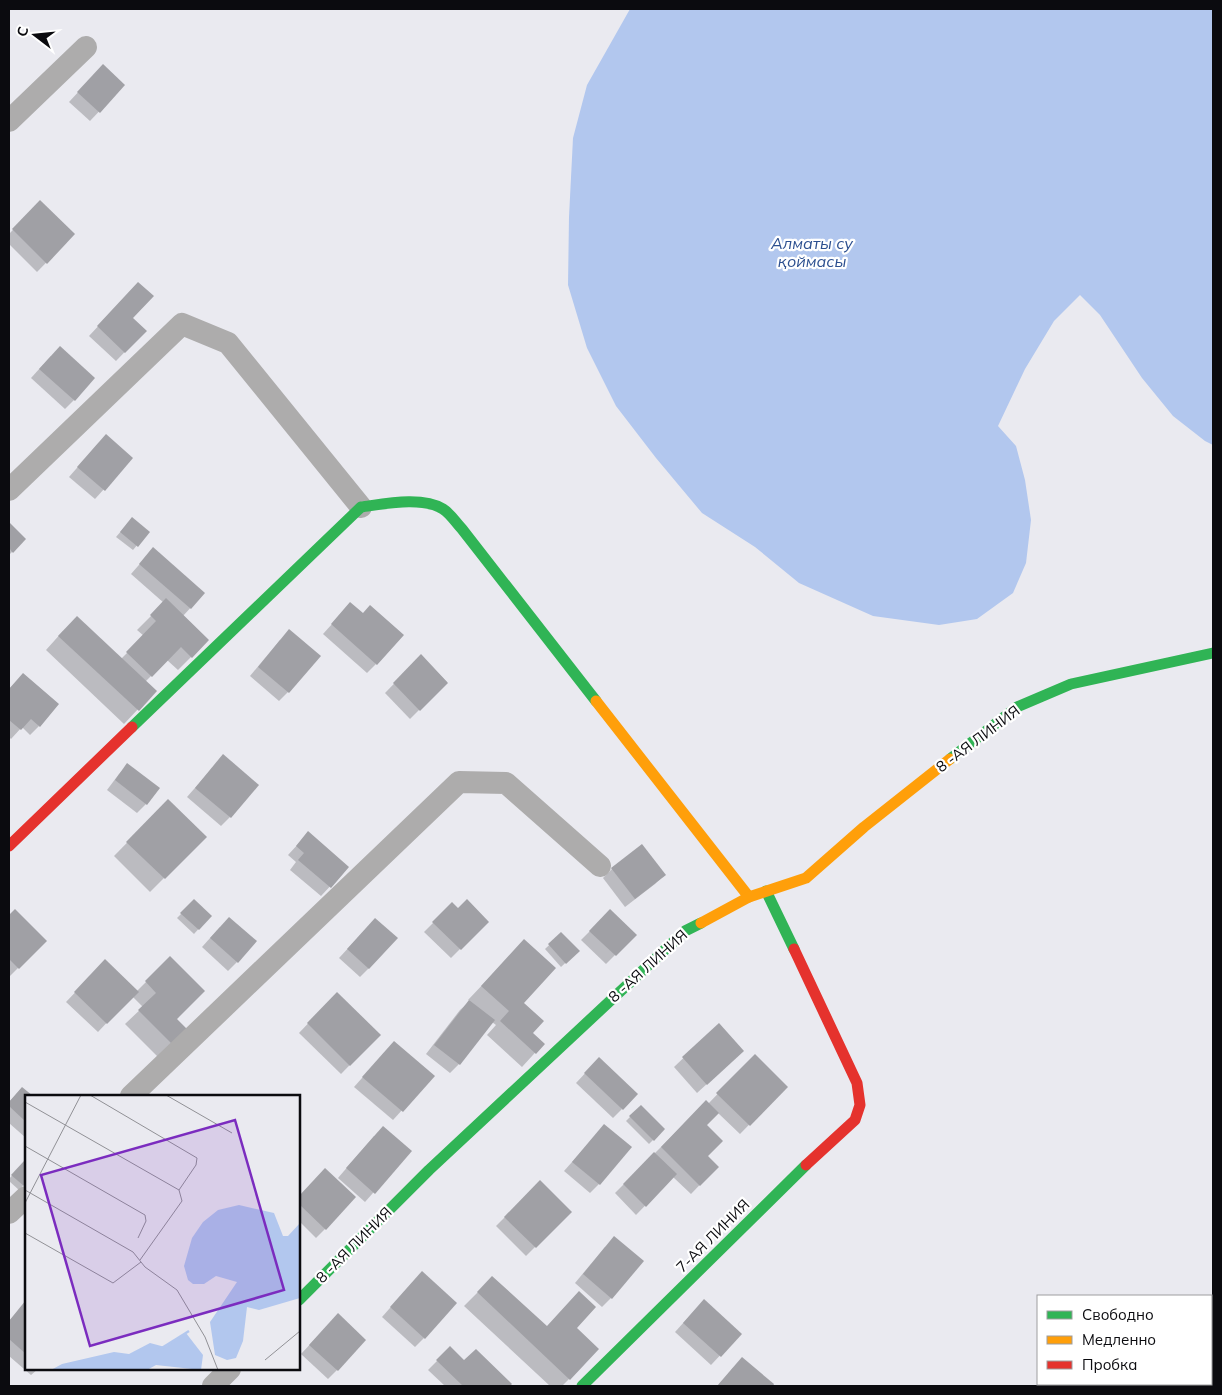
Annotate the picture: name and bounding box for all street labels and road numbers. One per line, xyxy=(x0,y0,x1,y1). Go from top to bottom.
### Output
street label: 8 -АЯ ЛИНИЯ xyxy=(932,701,1023,776)
street label: 8 -АЯ ЛИНИЯ xyxy=(604,925,691,1006)
street label: 7-АЯ ЛИНИЯ xyxy=(672,1195,753,1276)
street label: 8 -АЯ ЛИНИЯ xyxy=(312,1203,396,1287)

